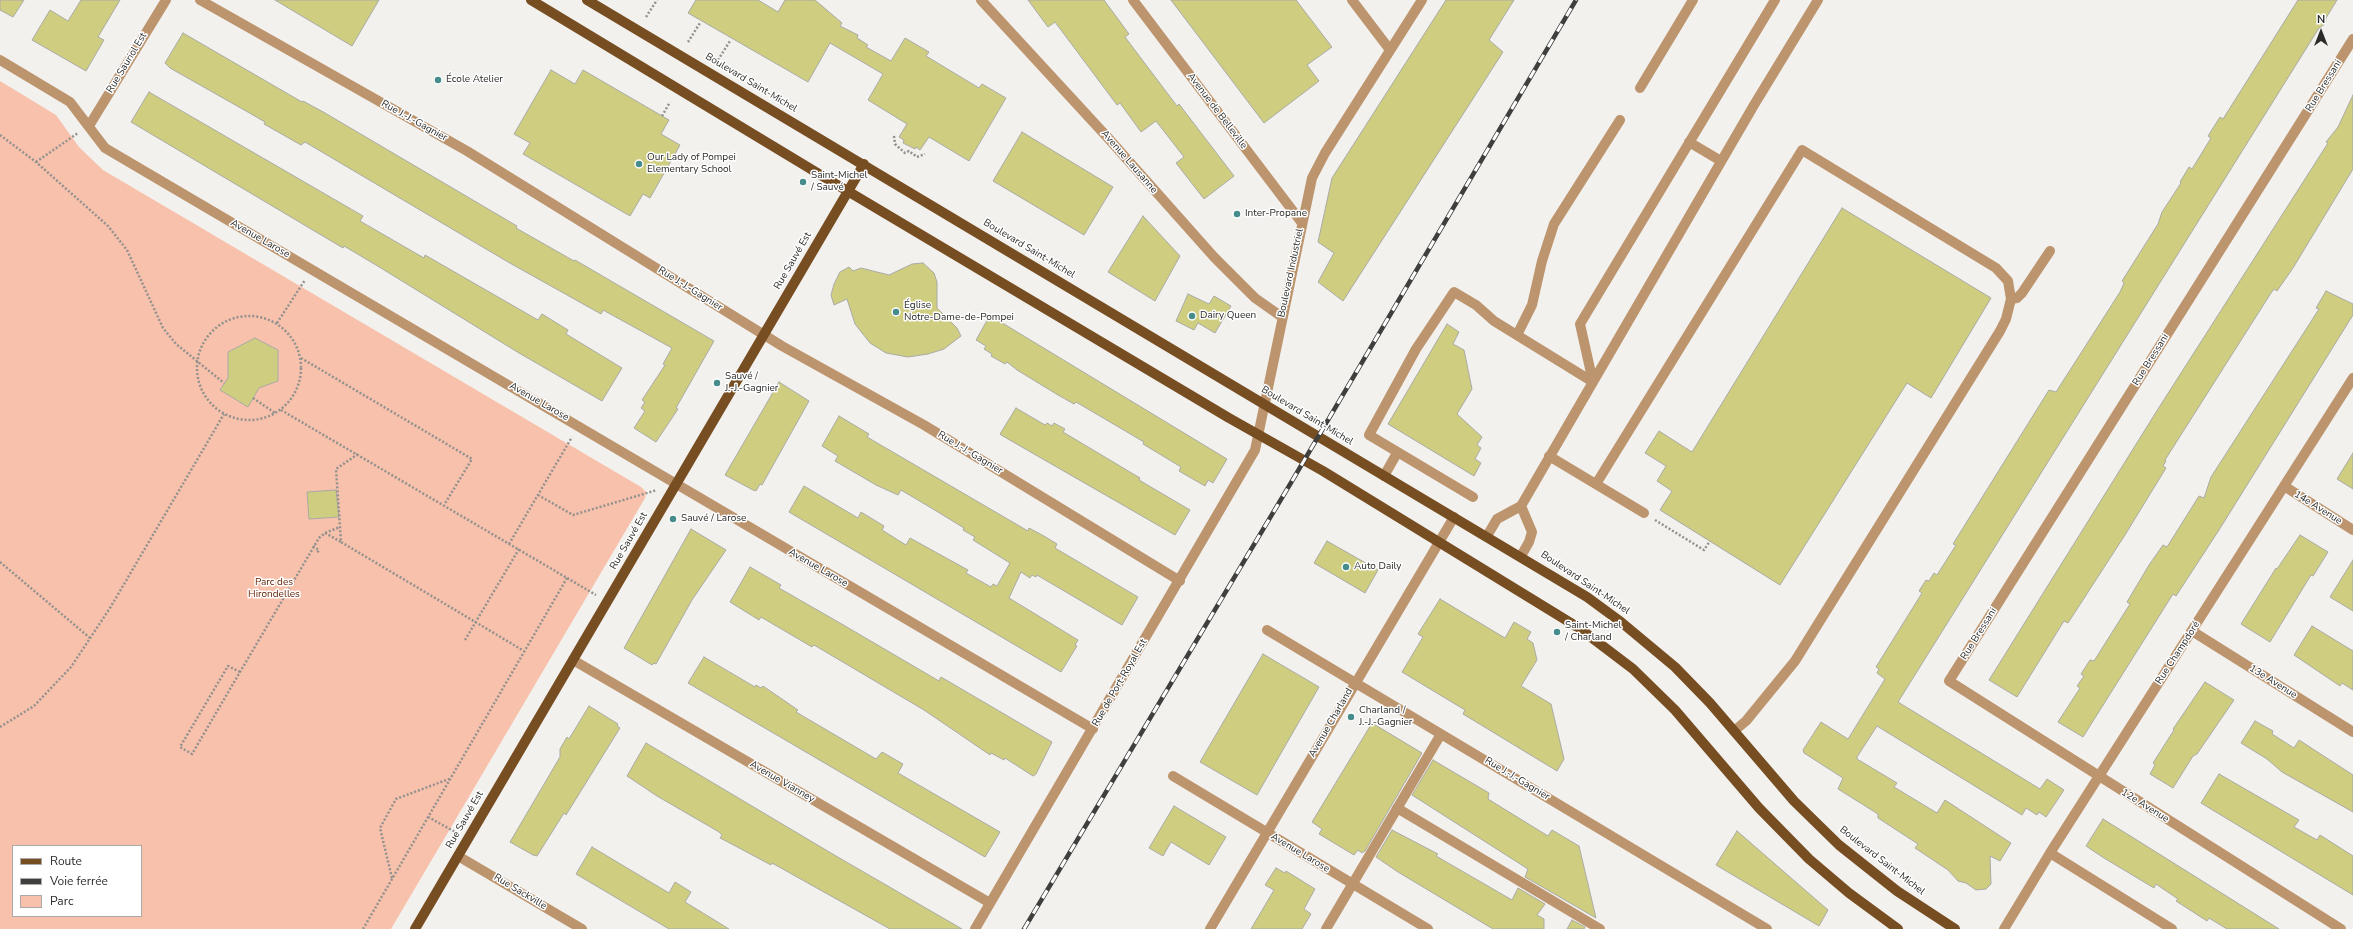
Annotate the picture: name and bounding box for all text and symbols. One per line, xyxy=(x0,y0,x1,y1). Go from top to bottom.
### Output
north arrow xyxy=(2301,12,2341,52)
text: N xyxy=(2317,12,2325,27)
street label: Rue Sauriol Est xyxy=(104,31,150,95)
street label: Boulevard Saint-Michel xyxy=(703,51,799,115)
street label: Rue Bressani xyxy=(2303,58,2345,114)
street label: Avenue de Belleville xyxy=(1184,71,1250,151)
place label: École Atelier xyxy=(446,74,503,86)
marker: École Atelier xyxy=(433,75,443,85)
street label: Rue J.-J.-Gagnier xyxy=(379,98,449,144)
street label: Avenue Lausanne xyxy=(1098,128,1160,196)
place label: Our Lady of Pompei Elementary School xyxy=(647,152,736,176)
marker: Our Lady of Pompei Elementary School xyxy=(634,159,644,169)
place label: Saint-Michel / Sauvé xyxy=(811,170,868,194)
marker: Saint-Michel / Sauvé xyxy=(798,177,808,187)
place label: Inter-Propane xyxy=(1245,208,1307,220)
marker: Inter-Propane xyxy=(1232,209,1242,219)
street label: Avenue Larose xyxy=(228,217,292,261)
street label: Boulevard Saint-Michel xyxy=(981,217,1077,281)
street label: Boulevard Industriel xyxy=(1276,228,1306,318)
street label: Rue Sauvé Est xyxy=(772,230,814,292)
street label: Rue J.-J.-Gagnier xyxy=(656,264,724,314)
place label: Église Notre-Dame-de-Pompei xyxy=(904,300,1014,324)
marker: Église Notre-Dame-de-Pompei xyxy=(891,307,901,317)
place label: Dairy Queen xyxy=(1200,310,1256,322)
marker: Dairy Queen xyxy=(1187,311,1197,321)
street label: Rue Bressani xyxy=(2130,332,2172,388)
place label: Sauvé / J.-J.-Gagnier xyxy=(725,371,778,394)
marker: Sauvé / J.-J.-Gagnier xyxy=(712,378,722,388)
street label: Avenue Larose xyxy=(507,380,571,424)
street label: Boulevard Saint-Michel xyxy=(1259,384,1355,448)
street label: Rue J.-J.-Gagnier xyxy=(935,429,1005,477)
street label: 14e Avenue xyxy=(2292,489,2344,527)
street label: Rue Sauvé Est xyxy=(608,510,650,572)
place label: Sauvé / Larose xyxy=(681,513,746,525)
marker: Sauvé / Larose xyxy=(668,514,678,524)
street label: Avenue Larose xyxy=(786,546,850,590)
street label: Boulevard Saint-Michel xyxy=(1538,549,1632,617)
place label: Auto Daily xyxy=(1354,561,1402,573)
marker: Auto Daily xyxy=(1341,562,1351,572)
park label: Parc des Hirondelles xyxy=(248,577,300,600)
street label: Rue Bressani xyxy=(1958,606,2000,662)
street label: Rue Champdoré xyxy=(2153,619,2203,687)
place label: Saint-Michel / Charland xyxy=(1565,620,1622,644)
marker: Saint-Michel / Charland xyxy=(1552,627,1562,637)
street label: Rue de Port-Royal Est xyxy=(1090,637,1150,729)
street label: 13e Avenue xyxy=(2247,663,2299,701)
street label: Avenue Charland xyxy=(1306,686,1356,760)
place label: Charland / J.-J.-Gagnier xyxy=(1359,705,1412,728)
marker: Charland / J.-J.-Gagnier xyxy=(1346,712,1356,722)
street label: Rue J.-J.-Gagnier xyxy=(1482,755,1552,803)
street label: Avenue Vianney xyxy=(747,759,817,805)
street label: 12e Avenue xyxy=(2119,787,2171,825)
street label: Rue Sauvé Est xyxy=(444,789,486,851)
street label: Boulevard Saint-Michel xyxy=(1837,824,1927,898)
street label: Avenue Larose xyxy=(1268,831,1332,875)
legend xyxy=(12,845,142,917)
text: Route xyxy=(50,853,82,869)
street label: Rue Sackville xyxy=(491,871,549,913)
text: Voie ferrée xyxy=(50,873,108,889)
text: Parc xyxy=(50,893,73,909)

